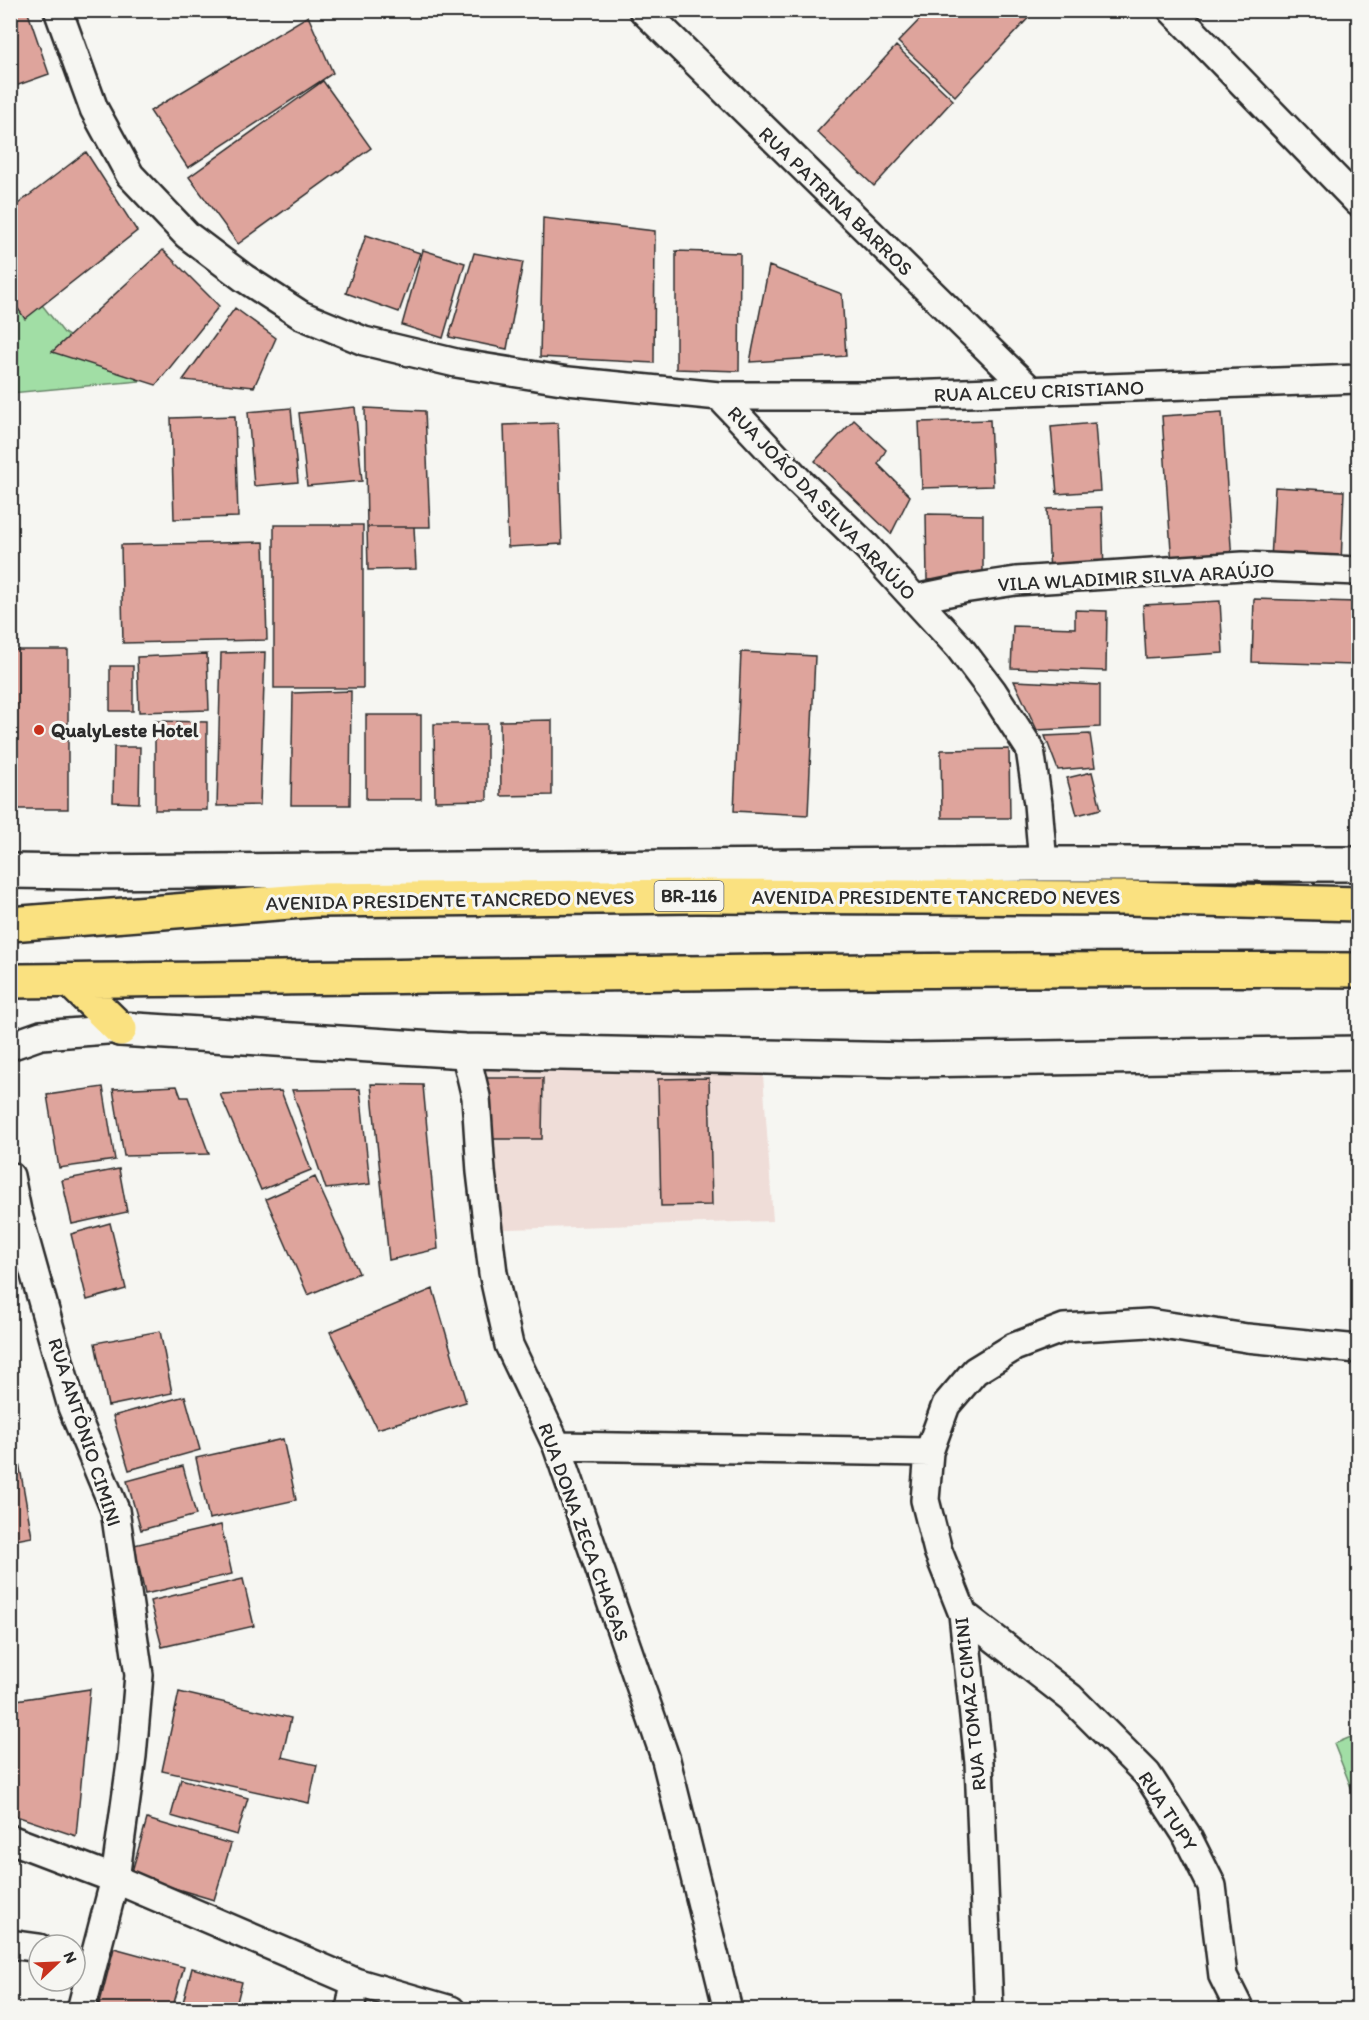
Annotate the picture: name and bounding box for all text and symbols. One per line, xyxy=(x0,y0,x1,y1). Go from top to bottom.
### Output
street label: RUA PATRINA BARROS xyxy=(754,121,918,281)
street label: RUA ALCEU CRISTIANO xyxy=(933,375,1145,407)
street label: RUA JOÃO DA SILVA ARAÚJO xyxy=(723,401,921,605)
street label: VILA WLADIMIR SILVA ARAÚJO xyxy=(997,558,1275,596)
place label: QualyLeste Hotel xyxy=(51,718,199,743)
marker: QualyLeste Hotel xyxy=(32,723,46,737)
road number: BR-116 xyxy=(654,881,724,911)
street label: AVENIDA PRESIDENTE TANCREDO NEVES xyxy=(265,885,635,915)
street label: AVENIDA PRESIDENTE TANCREDO NEVES xyxy=(752,885,1120,909)
street label: RUA ANTÔNIO CIMINI xyxy=(43,1335,127,1529)
street label: RUA DONA ZECA CHAGAS xyxy=(533,1420,635,1644)
street label: RUA TOMAZ CIMINI xyxy=(949,1616,991,1792)
street label: RUA TUPY xyxy=(1133,1767,1203,1856)
north arrow xyxy=(27,1933,87,1993)
text: N xyxy=(59,1949,81,1966)

